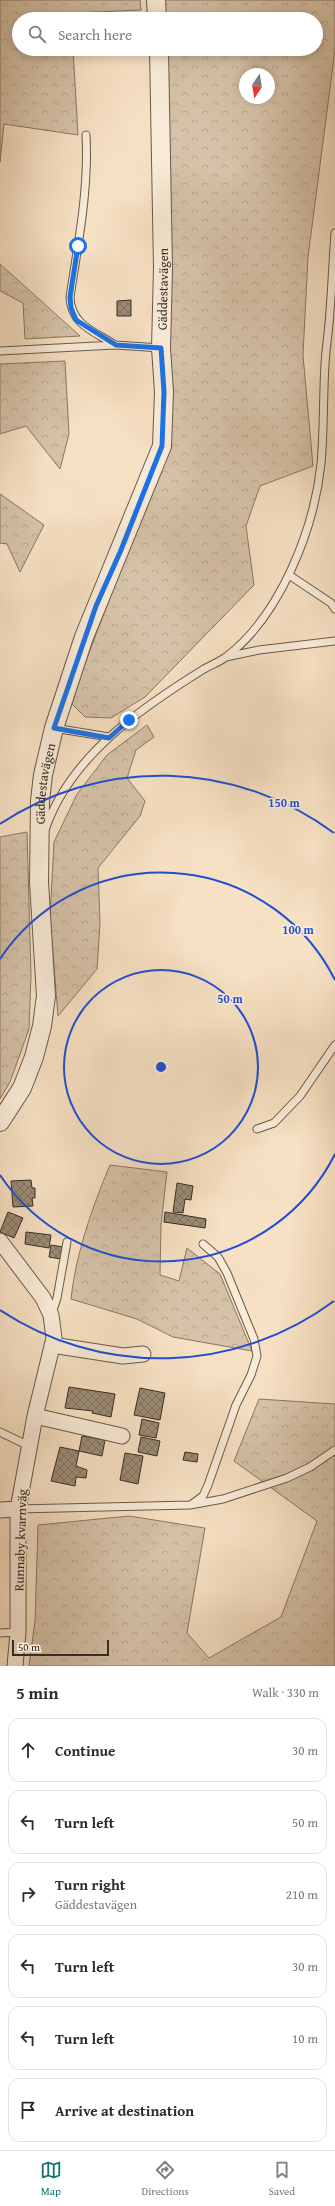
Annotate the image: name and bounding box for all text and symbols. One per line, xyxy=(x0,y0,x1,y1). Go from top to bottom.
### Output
search box xyxy=(12,12,323,56)
icon: search xyxy=(26,23,48,45)
text: Search here xyxy=(58,24,132,45)
north arrow xyxy=(239,68,275,104)
route start xyxy=(69,237,87,255)
street label: Gäddestavägen xyxy=(152,247,173,330)
route end xyxy=(120,711,138,729)
street label: Gäddestavägen xyxy=(31,741,60,824)
text: 150 m xyxy=(268,794,301,811)
text: 100 m xyxy=(282,921,315,938)
text: 50 m xyxy=(217,990,243,1007)
centre of rings xyxy=(154,1060,168,1074)
street label: Runnaby kvarnväg xyxy=(9,1488,32,1591)
scale bar xyxy=(12,1638,109,1657)
text: 50 m xyxy=(18,1639,40,1655)
text: 5 min xyxy=(16,1680,58,1705)
text: Walk · 330 m xyxy=(252,1683,319,1702)
icon: ahead xyxy=(17,1739,39,1761)
text: Continue xyxy=(55,1740,116,1761)
text: 30 m xyxy=(292,1741,318,1760)
icon: left xyxy=(17,1811,39,1833)
text: Turn left xyxy=(55,1812,114,1833)
text: 50 m xyxy=(292,1813,318,1832)
text: Turn right xyxy=(55,1874,126,1895)
icon: right xyxy=(17,1883,39,1905)
text: 210 m xyxy=(286,1885,318,1904)
text: Gäddestavägen xyxy=(55,1895,137,1914)
icon: left xyxy=(17,1955,39,1977)
text: Turn left xyxy=(55,1956,114,1977)
text: 30 m xyxy=(292,1957,318,1976)
icon: left xyxy=(17,2027,39,2049)
text: Turn left xyxy=(55,2028,114,2049)
text: 10 m xyxy=(292,2029,318,2048)
icon: arrive xyxy=(17,2099,39,2121)
text: Arrive at destination xyxy=(55,2100,194,2121)
tab: Map xyxy=(40,2159,62,2199)
tab: Directions xyxy=(142,2159,189,2199)
tab: Saved xyxy=(268,2159,295,2199)

